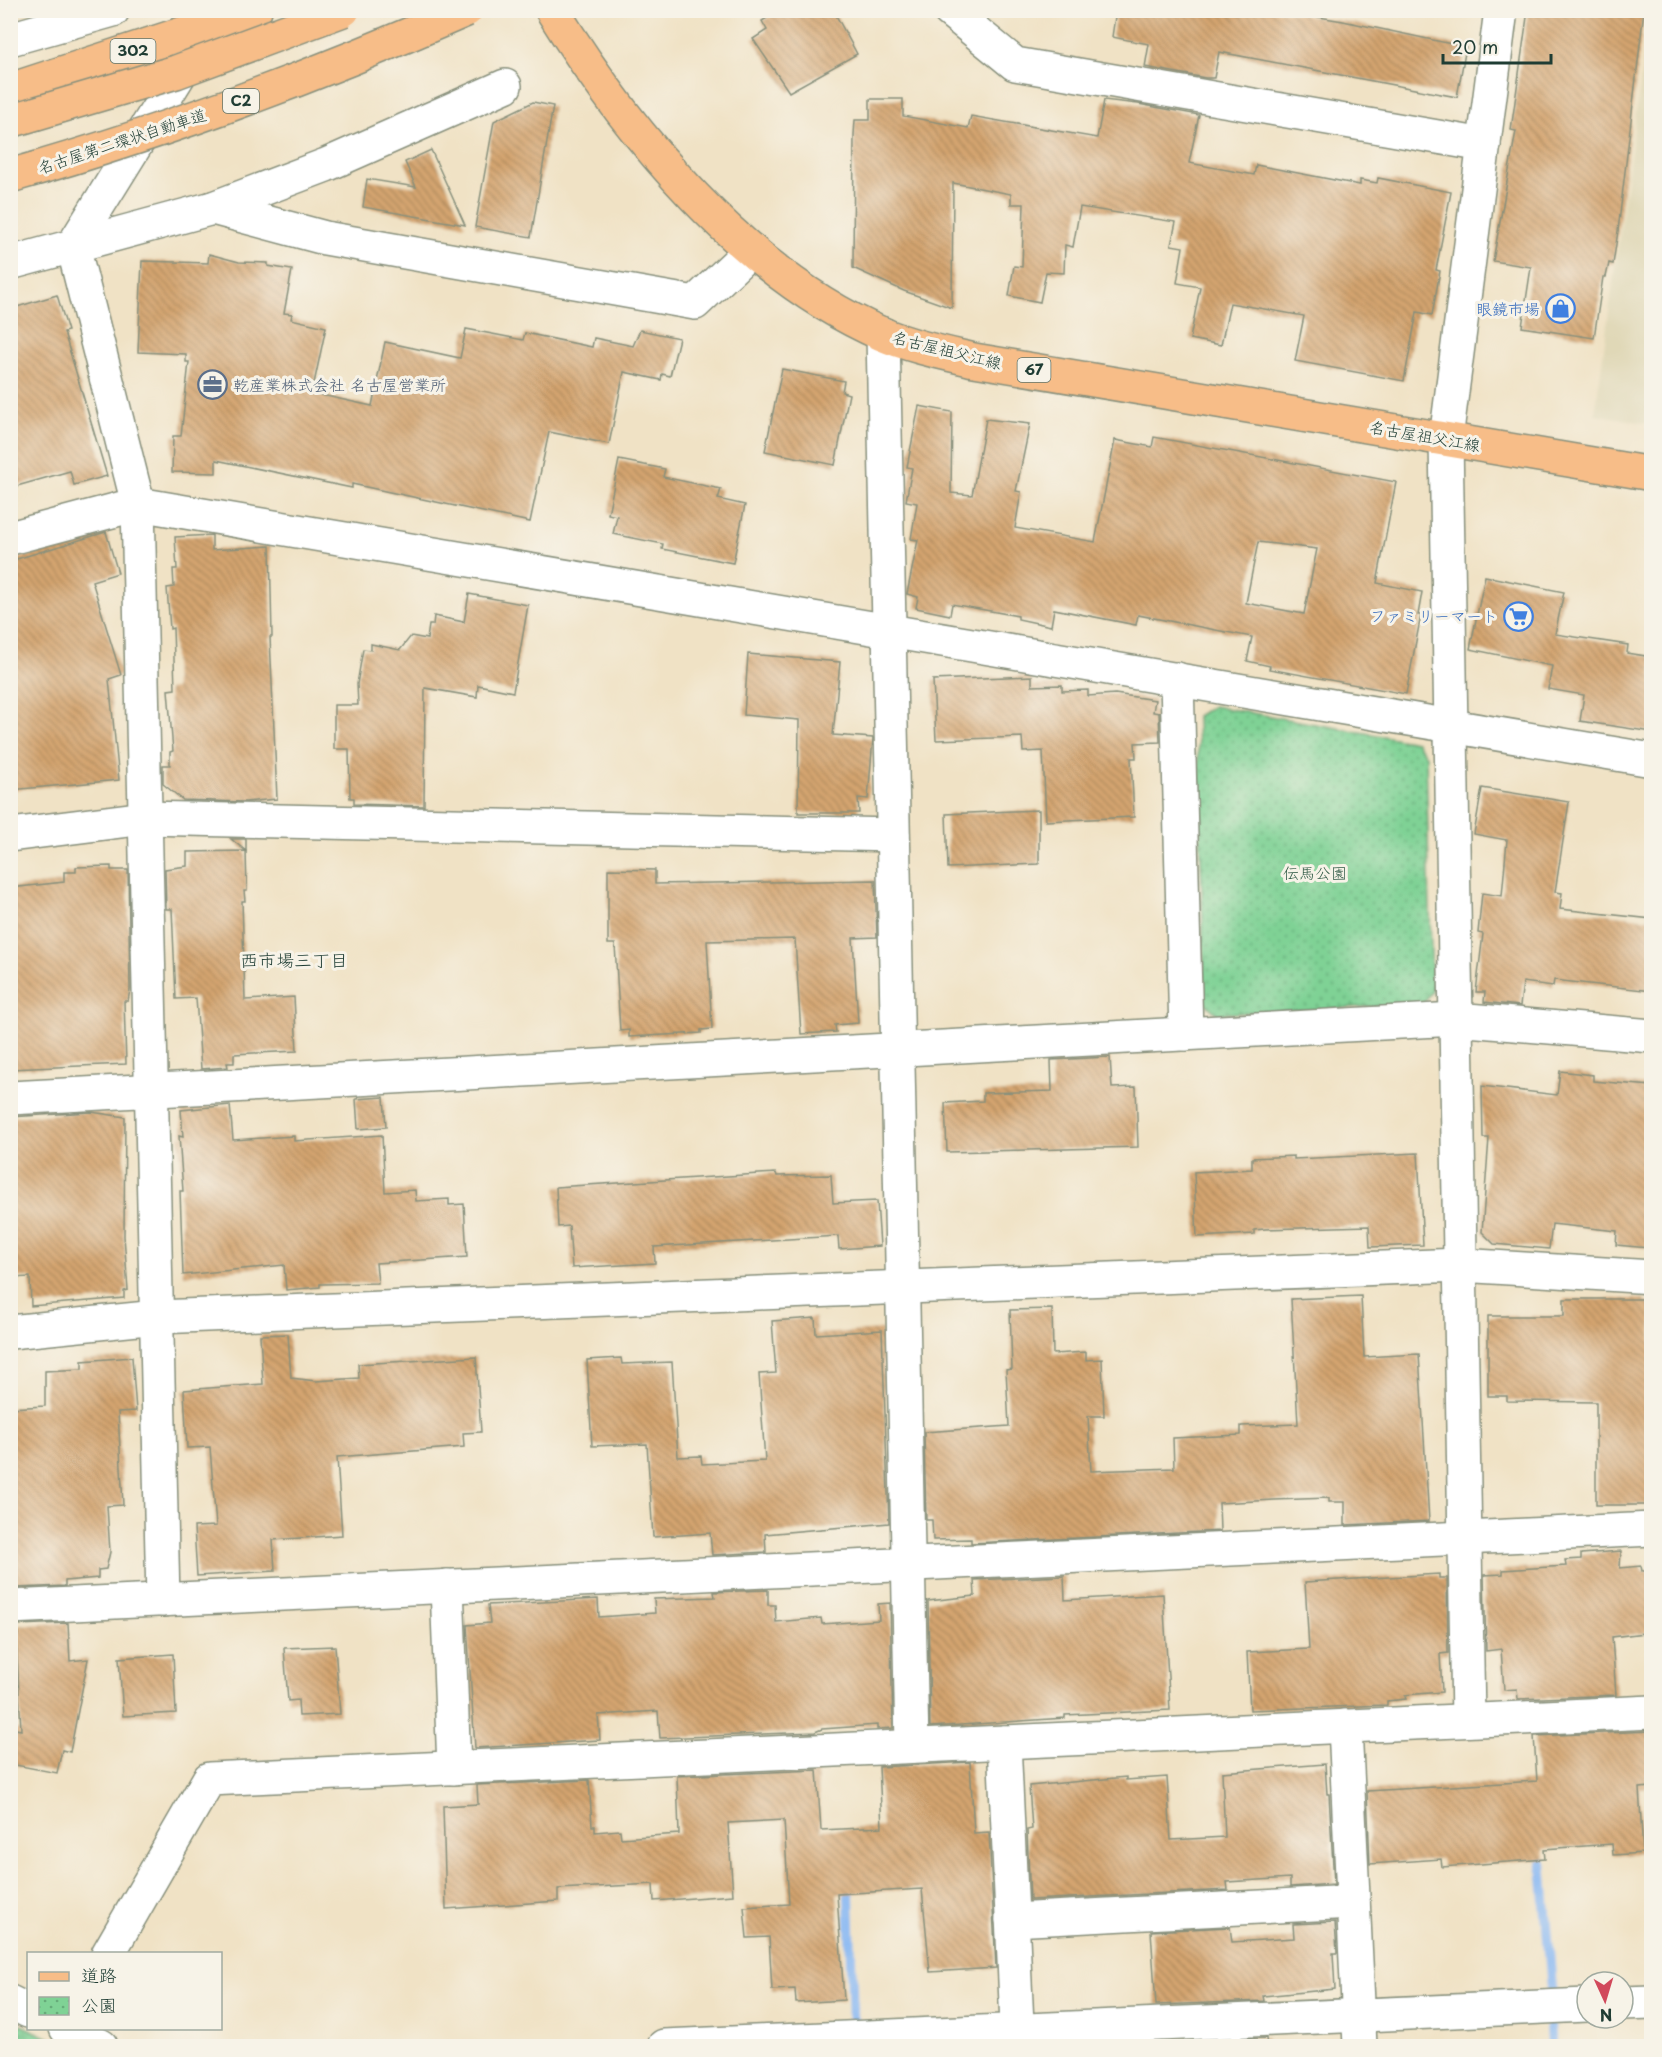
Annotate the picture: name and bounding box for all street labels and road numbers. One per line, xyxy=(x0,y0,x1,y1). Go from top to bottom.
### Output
road number: 302 xyxy=(110,39,156,63)
road number: C2 xyxy=(223,89,259,113)
street label: 名古屋第二環状自動車道 xyxy=(34,101,209,179)
street label: 名古屋祖父江線 xyxy=(890,324,1004,374)
road number: 67 xyxy=(1018,358,1050,382)
street label: 名古屋祖父江線 xyxy=(1368,413,1482,457)

